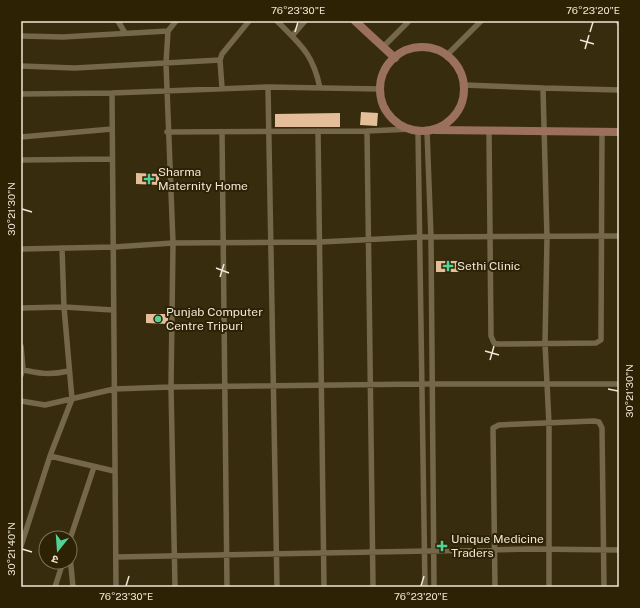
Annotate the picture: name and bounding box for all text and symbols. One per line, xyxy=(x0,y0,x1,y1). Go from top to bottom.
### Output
text: 76°23'30"E xyxy=(271,4,325,16)
text: 76°23'20"E xyxy=(566,4,620,16)
place label: Sharma Maternity Home xyxy=(158,165,248,193)
marker: Sharma Maternity Home xyxy=(143,173,155,185)
text: 30°21'30"N xyxy=(5,182,17,236)
place label: Sethi Clinic xyxy=(457,259,520,273)
marker: Sethi Clinic xyxy=(442,260,454,272)
place label: Punjab Computer Centre Tripuri xyxy=(166,305,263,333)
marker: Punjab Computer Centre Tripuri xyxy=(153,314,163,324)
text: 30°21'30"N xyxy=(623,364,635,418)
text: 30°21'40"N xyxy=(5,522,17,576)
north arrow xyxy=(38,530,78,570)
place label: Unique Medicine Traders xyxy=(451,532,544,560)
marker: Unique Medicine Traders xyxy=(436,540,448,552)
text: उ xyxy=(50,553,60,566)
text: 76°23'30"E xyxy=(99,590,153,602)
text: 76°23'20"E xyxy=(394,590,448,602)

